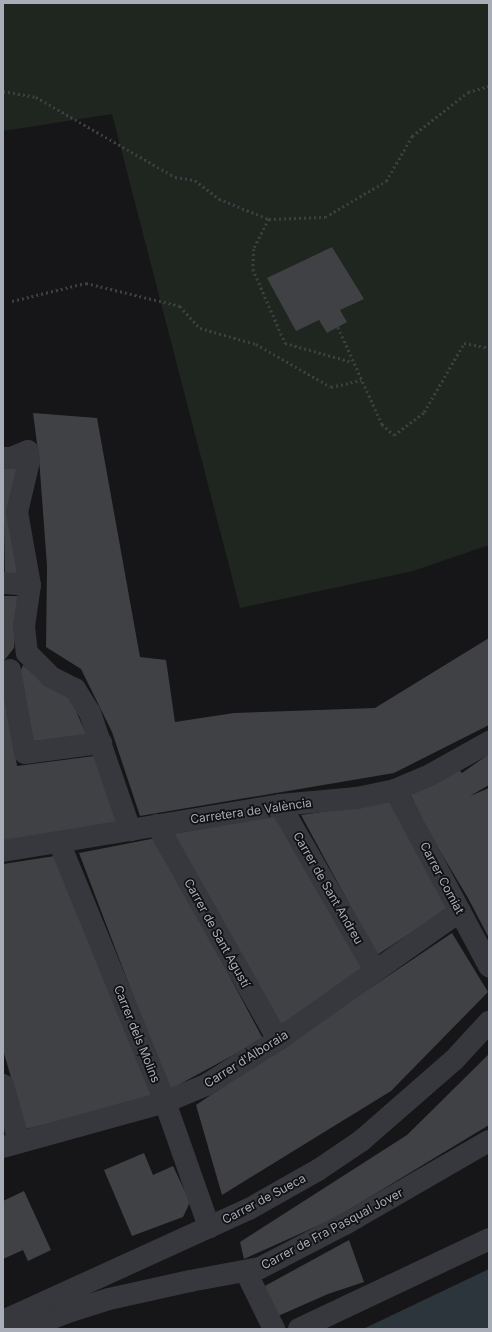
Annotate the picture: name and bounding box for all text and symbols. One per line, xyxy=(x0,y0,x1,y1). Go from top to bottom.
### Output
street label: Carretera de València xyxy=(189,795,313,827)
street label: Carrer de Sant Andreu xyxy=(290,829,366,947)
street label: Carrer Comiat xyxy=(417,840,467,916)
street label: Carrer de Sant Agustí xyxy=(181,876,253,990)
street label: Carrer dels Molins xyxy=(111,983,163,1085)
street label: Carrer d'Alboraia xyxy=(201,1027,291,1091)
street label: Carrer de Sueca xyxy=(220,1171,308,1227)
street label: Carrer de Fra Pasqual Jover xyxy=(259,1185,405,1273)

